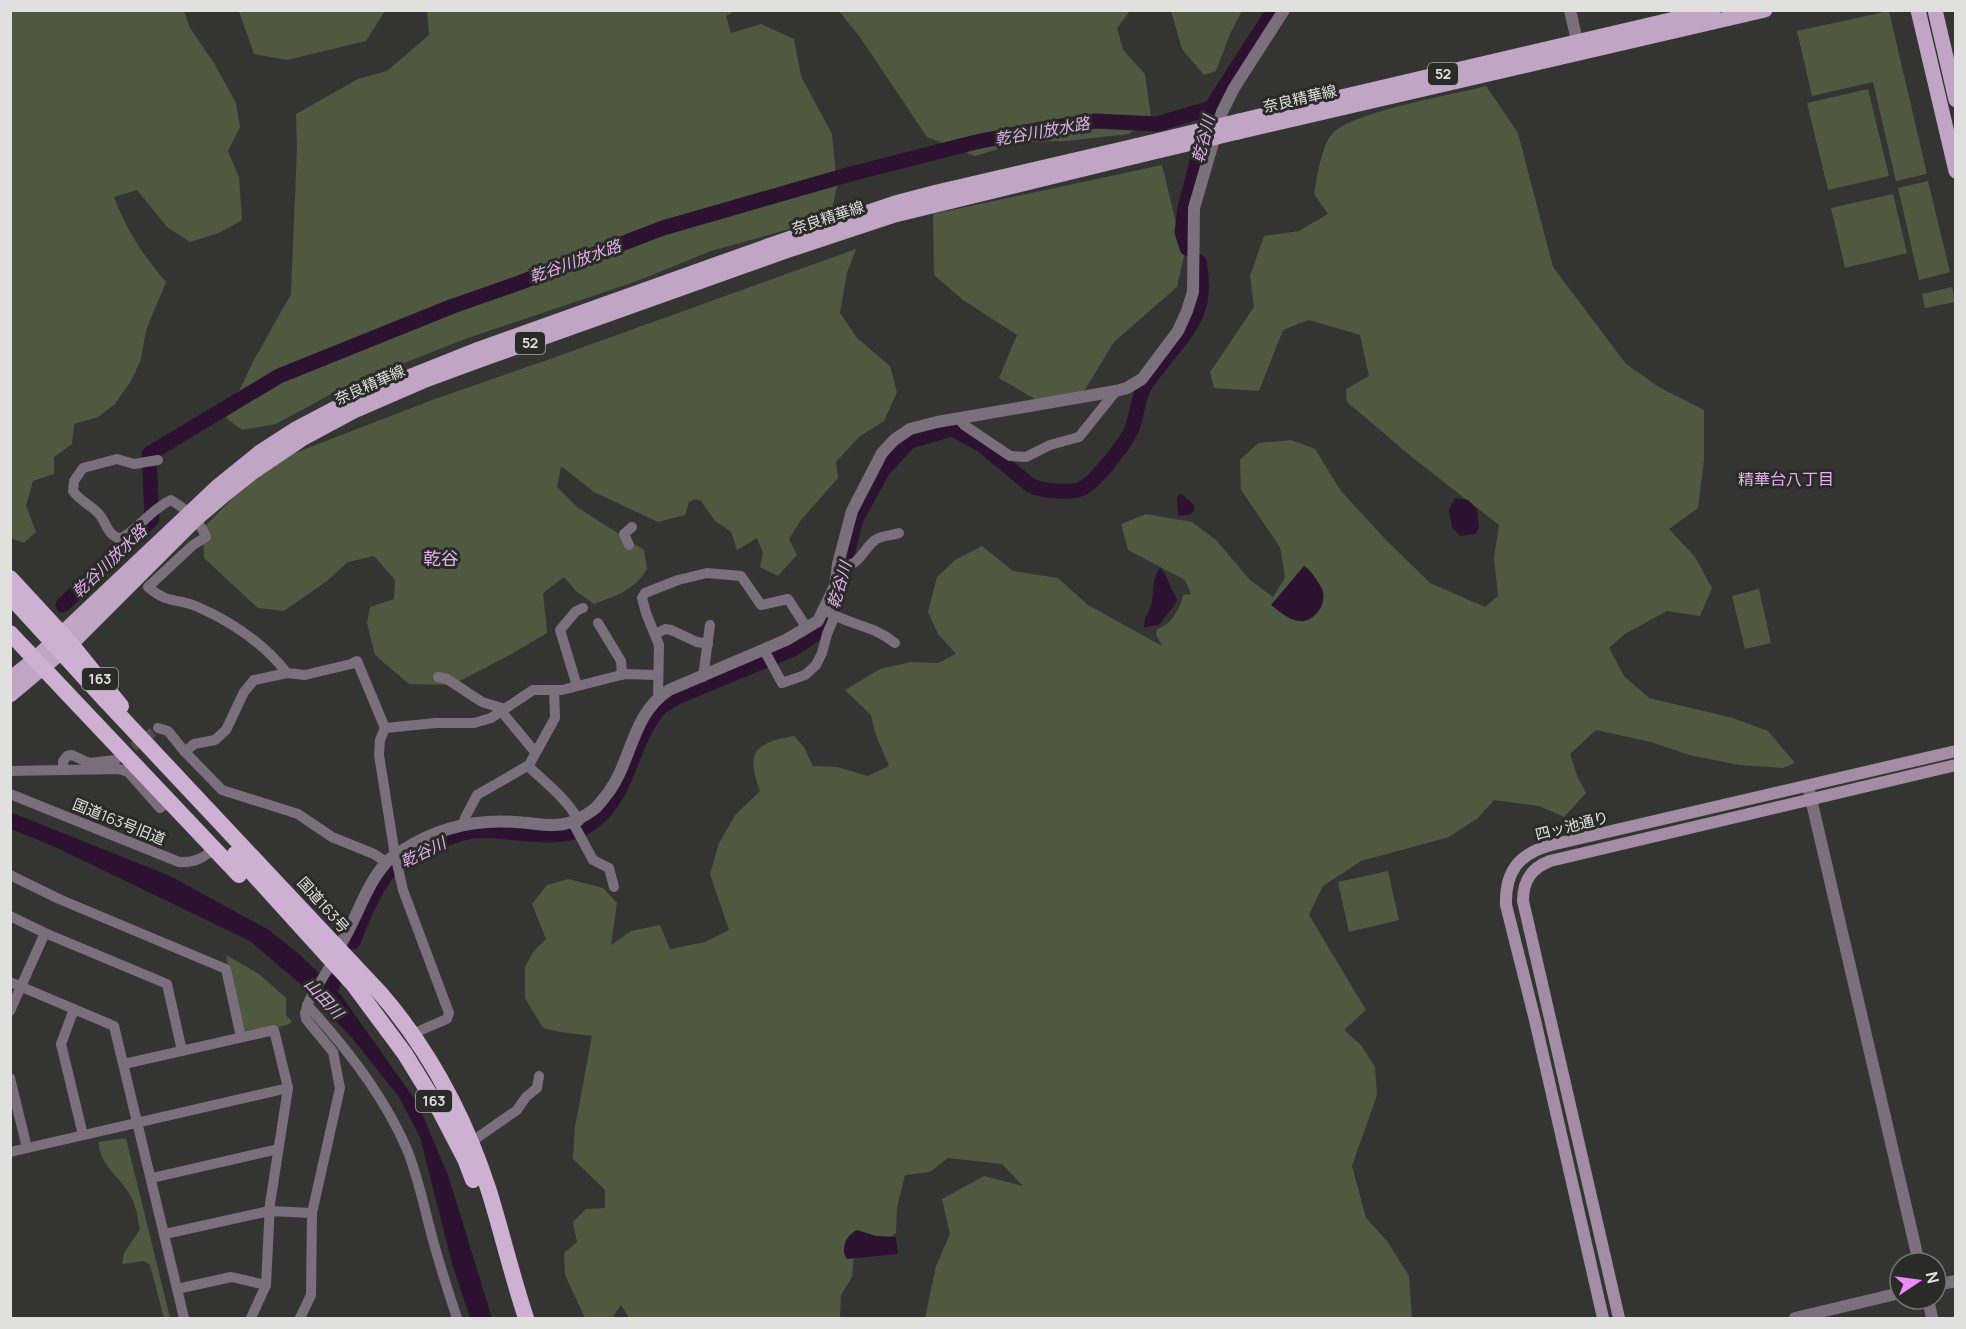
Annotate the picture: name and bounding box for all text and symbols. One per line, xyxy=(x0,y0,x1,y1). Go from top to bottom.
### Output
road number: 52 xyxy=(1428,63,1458,85)
street label: 奈良精華線 xyxy=(1261,80,1339,117)
water label: 乾谷川放水路 xyxy=(993,111,1093,150)
water label: 乾谷川 xyxy=(1187,111,1220,165)
street label: 奈良精華線 xyxy=(789,196,867,239)
water label: 乾谷川放水路 xyxy=(526,234,626,288)
road number: 52 xyxy=(515,332,545,354)
street label: 奈良精華線 xyxy=(331,360,408,409)
district label: 精華台八丁目 xyxy=(1738,468,1834,490)
water label: 乾谷川放水路 xyxy=(67,518,153,602)
district label: 乾谷 xyxy=(423,546,459,570)
water label: 乾谷川 xyxy=(822,557,857,611)
road number: 163 xyxy=(82,668,118,690)
street label: 国道163号旧道 xyxy=(70,793,169,850)
street label: 四ッ池通り xyxy=(1533,806,1611,845)
water label: 乾谷川 xyxy=(397,831,451,872)
street label: 国道163号 xyxy=(293,872,354,937)
water label: 山田川 xyxy=(300,973,350,1025)
road number: 163 xyxy=(416,1090,452,1112)
north arrow xyxy=(1888,1251,1948,1311)
text: N xyxy=(1921,1270,1945,1286)

